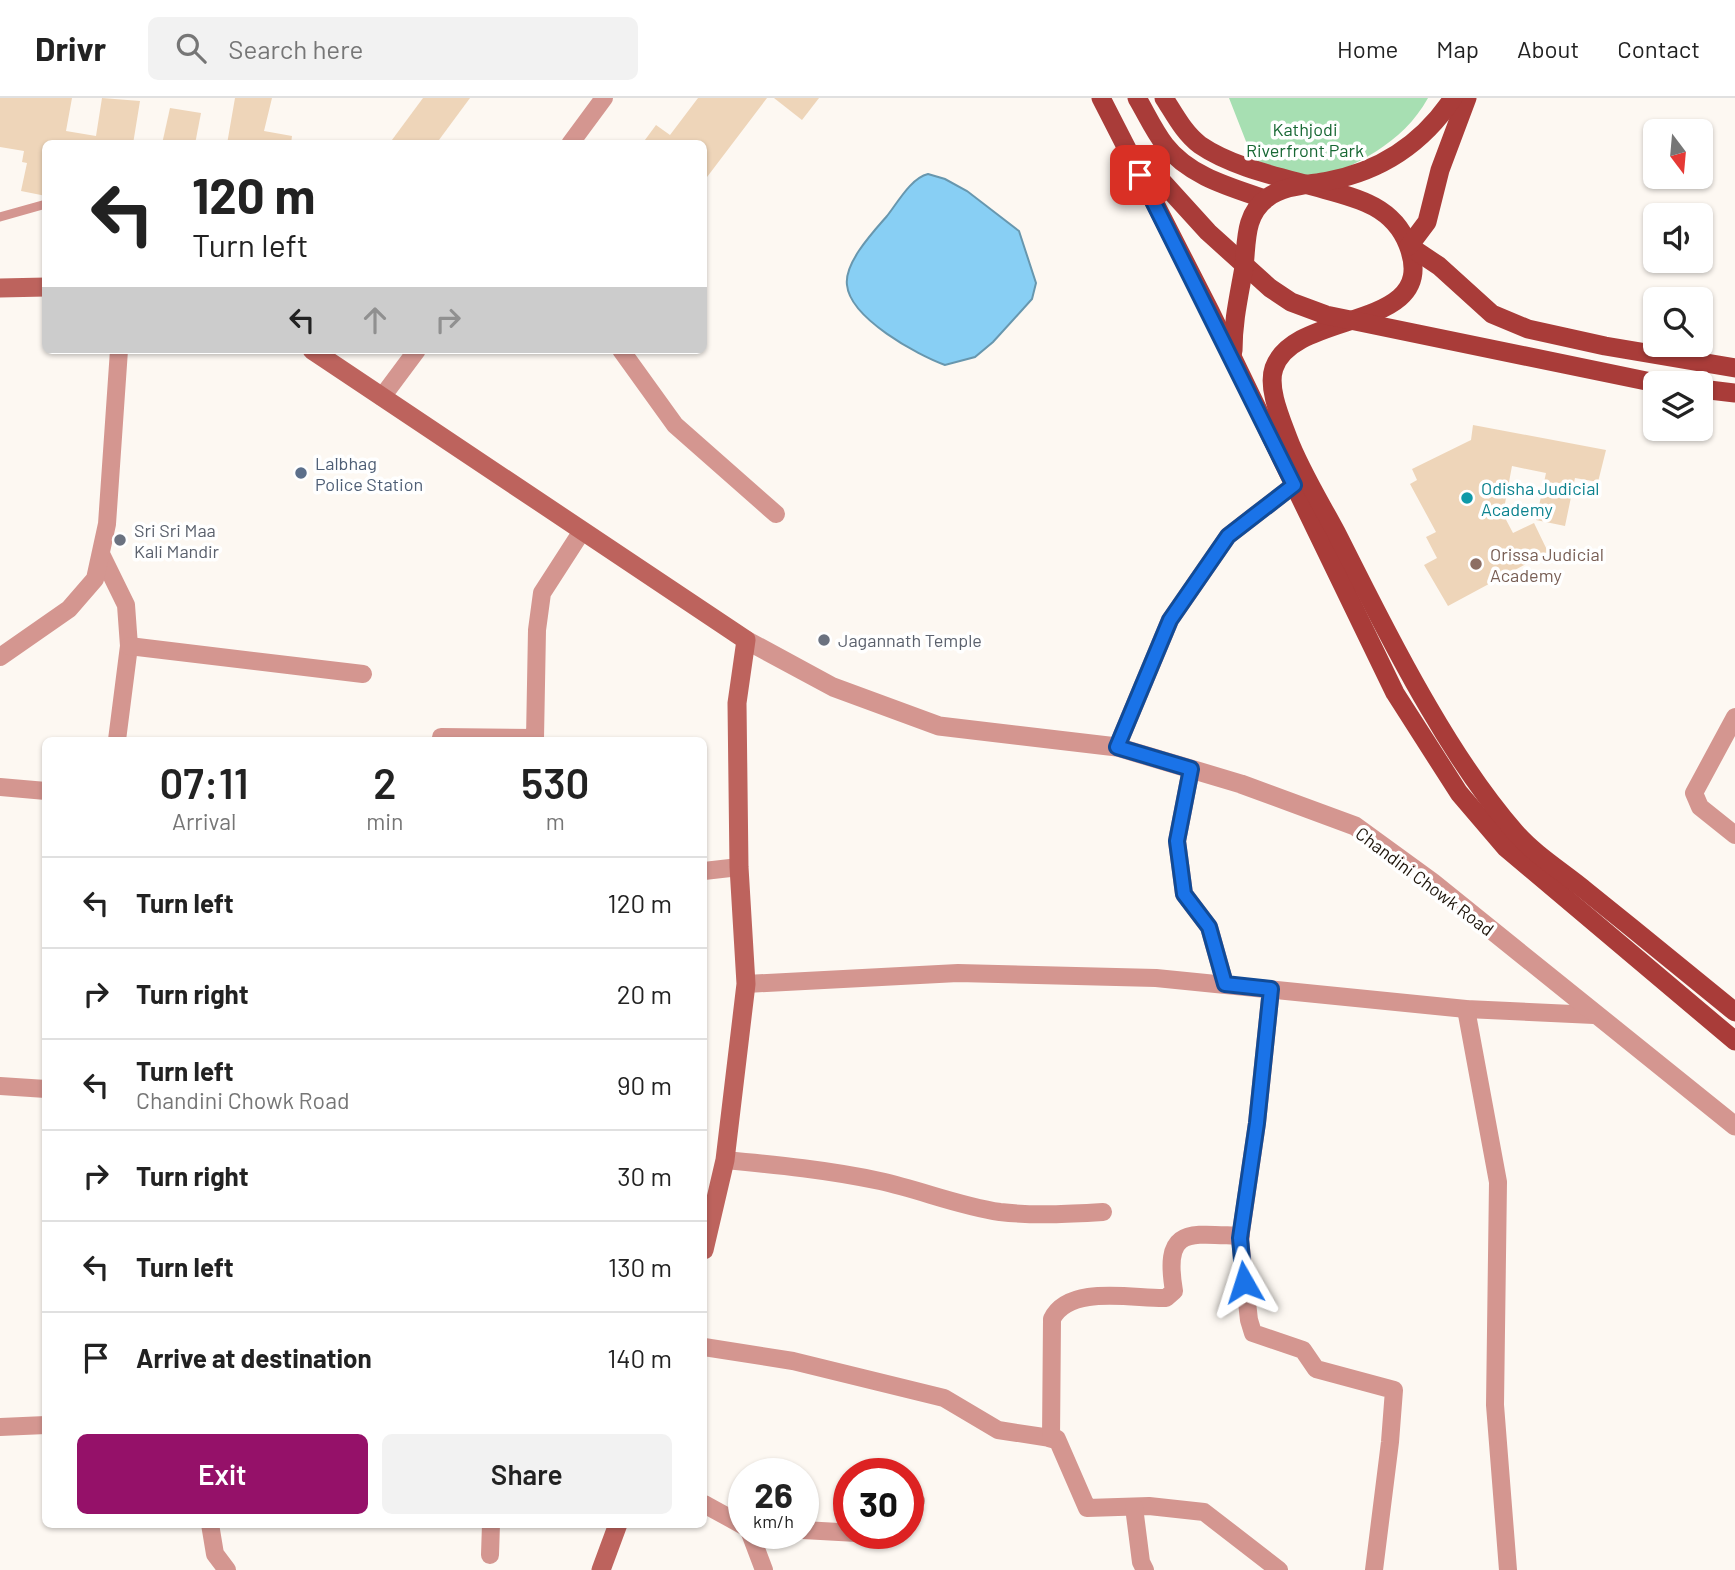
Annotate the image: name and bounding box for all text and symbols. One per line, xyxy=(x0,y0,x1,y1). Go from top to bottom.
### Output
search box xyxy=(148,17,638,80)
text: Drivr xyxy=(35,28,106,68)
icon: search xyxy=(172,29,210,67)
text: Search here xyxy=(228,33,363,64)
text: Home xyxy=(1337,34,1398,63)
text: Map xyxy=(1436,34,1479,63)
text: About xyxy=(1517,34,1579,63)
text: Contact xyxy=(1617,34,1700,63)
park label: Kathjodi Riverfront Park xyxy=(1246,118,1364,161)
north arrow xyxy=(1643,119,1713,189)
map controls xyxy=(1643,119,1713,441)
pin xyxy=(1110,145,1170,205)
icon: arrive xyxy=(1121,156,1159,194)
text: 120 m xyxy=(192,165,315,224)
icon: left xyxy=(77,168,168,259)
button: sound xyxy=(1643,203,1713,273)
text: Turn left xyxy=(192,225,309,263)
button: search xyxy=(1643,287,1713,357)
icon: left xyxy=(283,301,321,339)
icon: ahead xyxy=(356,301,394,339)
icon: right xyxy=(429,301,467,339)
button: layers xyxy=(1643,371,1713,441)
place label: Lalbhag Police Station xyxy=(315,452,423,495)
marker: Lalbhag Police Station xyxy=(293,465,309,481)
place label: Odisha Judicial Academy xyxy=(1481,477,1600,520)
marker: Odisha Judicial Academy xyxy=(1459,490,1475,506)
place label: Sri Sri Maa Kali Mandir xyxy=(134,519,220,562)
marker: Sri Sri Maa Kali Mandir xyxy=(112,532,128,548)
place label: Orissa Judicial Academy xyxy=(1490,543,1604,586)
marker: Orissa Judicial Academy xyxy=(1468,556,1484,572)
place label: Jagannath Temple xyxy=(838,629,982,651)
marker: Jagannath Temple xyxy=(816,632,832,648)
text: 07:11 xyxy=(160,757,249,807)
text: 2 xyxy=(373,757,396,807)
text: 530 xyxy=(521,757,589,807)
text: Arrival xyxy=(172,807,236,835)
text: min xyxy=(366,807,404,835)
text: m xyxy=(546,807,565,835)
street label: Chandini Chowk Road xyxy=(1352,822,1498,940)
icon: left xyxy=(77,884,115,922)
text: Turn left xyxy=(136,887,234,918)
text: 120 m xyxy=(608,887,672,918)
icon: right xyxy=(77,975,115,1013)
text: Turn right xyxy=(136,978,249,1009)
text: 20 m xyxy=(617,978,672,1009)
text: Turn left xyxy=(136,1055,234,1086)
icon: left xyxy=(77,1066,115,1104)
text: 90 m xyxy=(617,1069,672,1100)
text: Chandini Chowk Road xyxy=(136,1086,349,1114)
icon: right xyxy=(77,1157,115,1195)
text: Turn right xyxy=(136,1160,249,1191)
text: 30 m xyxy=(617,1160,672,1191)
position arrow xyxy=(1207,1245,1281,1319)
icon: left xyxy=(77,1248,115,1286)
text: Turn left xyxy=(136,1251,234,1282)
text: 130 m xyxy=(608,1251,672,1282)
icon: arrive xyxy=(77,1339,115,1377)
text: Arrive at destination xyxy=(136,1342,372,1373)
text: 140 m xyxy=(607,1342,672,1373)
button: Exit xyxy=(77,1434,368,1514)
button: Share xyxy=(382,1434,672,1514)
speed limit sign: 30 xyxy=(833,1458,924,1549)
text: 26 xyxy=(754,1473,793,1515)
text: km/h xyxy=(753,1510,794,1532)

